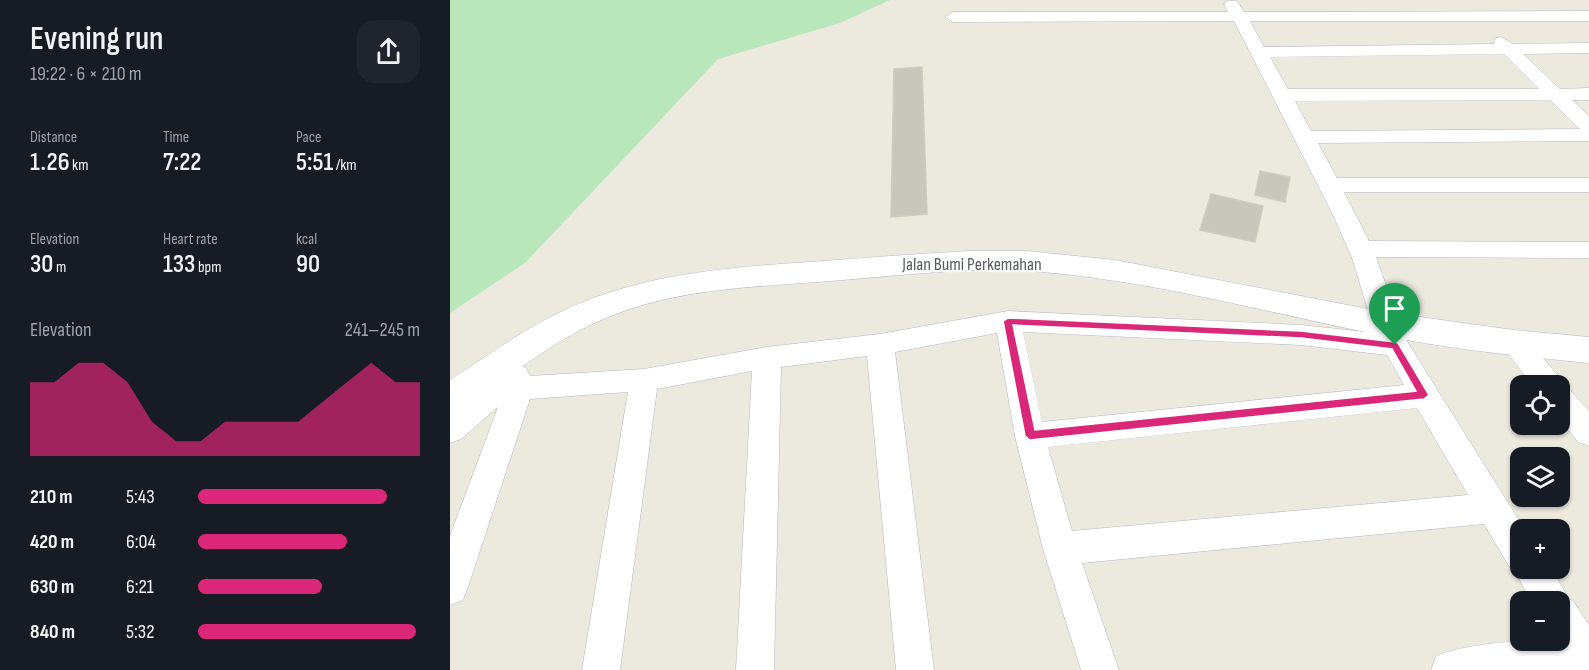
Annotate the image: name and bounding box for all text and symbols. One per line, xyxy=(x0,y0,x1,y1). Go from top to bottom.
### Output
text: Evening run xyxy=(30,19,164,59)
button: share xyxy=(357,20,420,83)
text: 19:22 · 6 × 210 m xyxy=(30,62,142,86)
text: Distance xyxy=(30,128,77,147)
text: Time xyxy=(163,128,189,147)
text: Pace xyxy=(296,128,321,147)
text: 1.26 xyxy=(30,147,70,178)
text: 7:22 xyxy=(163,147,201,178)
text: 5:51 xyxy=(296,147,333,178)
text: km xyxy=(70,156,89,175)
text: /km xyxy=(333,156,357,175)
text: Elevation xyxy=(30,230,79,249)
text: Heart rate xyxy=(163,230,218,249)
text: kcal xyxy=(296,230,317,249)
text: 30 xyxy=(30,249,53,280)
text: 133 xyxy=(163,249,195,280)
text: 90 xyxy=(296,249,320,280)
street label: Jalan Bumi Perkemahan xyxy=(901,254,1042,275)
text: m xyxy=(53,258,66,277)
text: bpm xyxy=(195,258,222,277)
pin xyxy=(1369,283,1420,345)
icon: arrive xyxy=(1378,292,1411,325)
text: Elevation xyxy=(30,318,92,342)
text: 241–245 m xyxy=(345,318,420,342)
map controls xyxy=(1510,375,1570,651)
button: locate xyxy=(1510,375,1570,435)
button: layers xyxy=(1510,447,1570,507)
text: 210 m xyxy=(30,485,73,509)
text: 5:43 xyxy=(126,485,155,509)
button: + xyxy=(1510,519,1570,579)
text: 420 m xyxy=(30,530,74,554)
text: 6:04 xyxy=(126,530,156,554)
text: 630 m xyxy=(30,575,74,599)
text: 6:21 xyxy=(126,575,154,599)
button: − xyxy=(1510,591,1570,651)
text: 840 m xyxy=(30,620,75,644)
text: 5:32 xyxy=(126,620,154,644)

